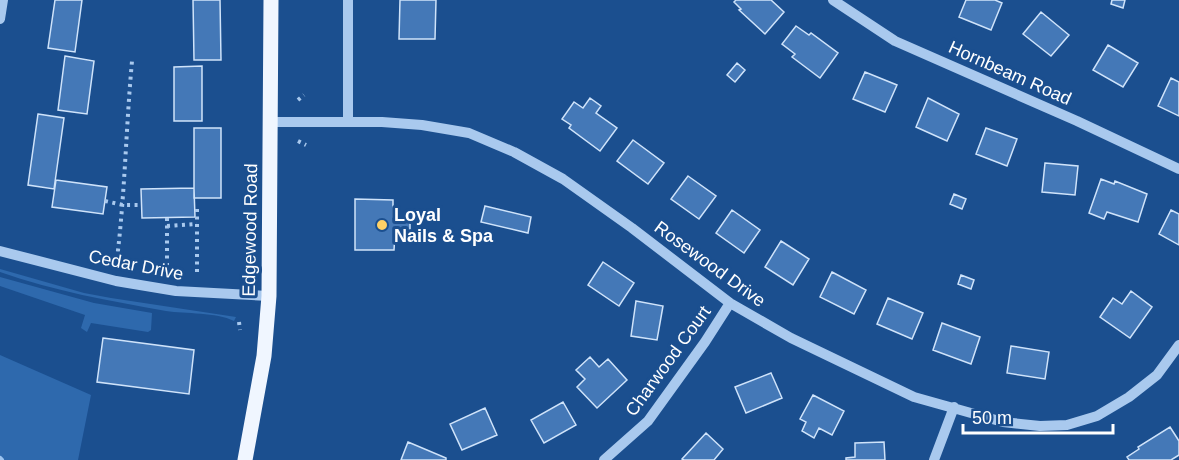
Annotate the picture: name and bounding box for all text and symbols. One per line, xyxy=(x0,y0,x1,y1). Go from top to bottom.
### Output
street label: Hornbeam Road xyxy=(946,37,1074,109)
street label: Edgewood Road xyxy=(239,163,261,297)
place label: Loyal Nails & Spa xyxy=(394,205,494,246)
street label: Rosewood Drive xyxy=(651,217,769,311)
marker: Loyal Nails & Spa xyxy=(375,218,389,232)
street label: Cedar Drive xyxy=(87,246,185,284)
street label: Charwood Court xyxy=(621,302,715,420)
scale bar xyxy=(963,397,1113,435)
text: 50 m xyxy=(972,408,1012,428)

